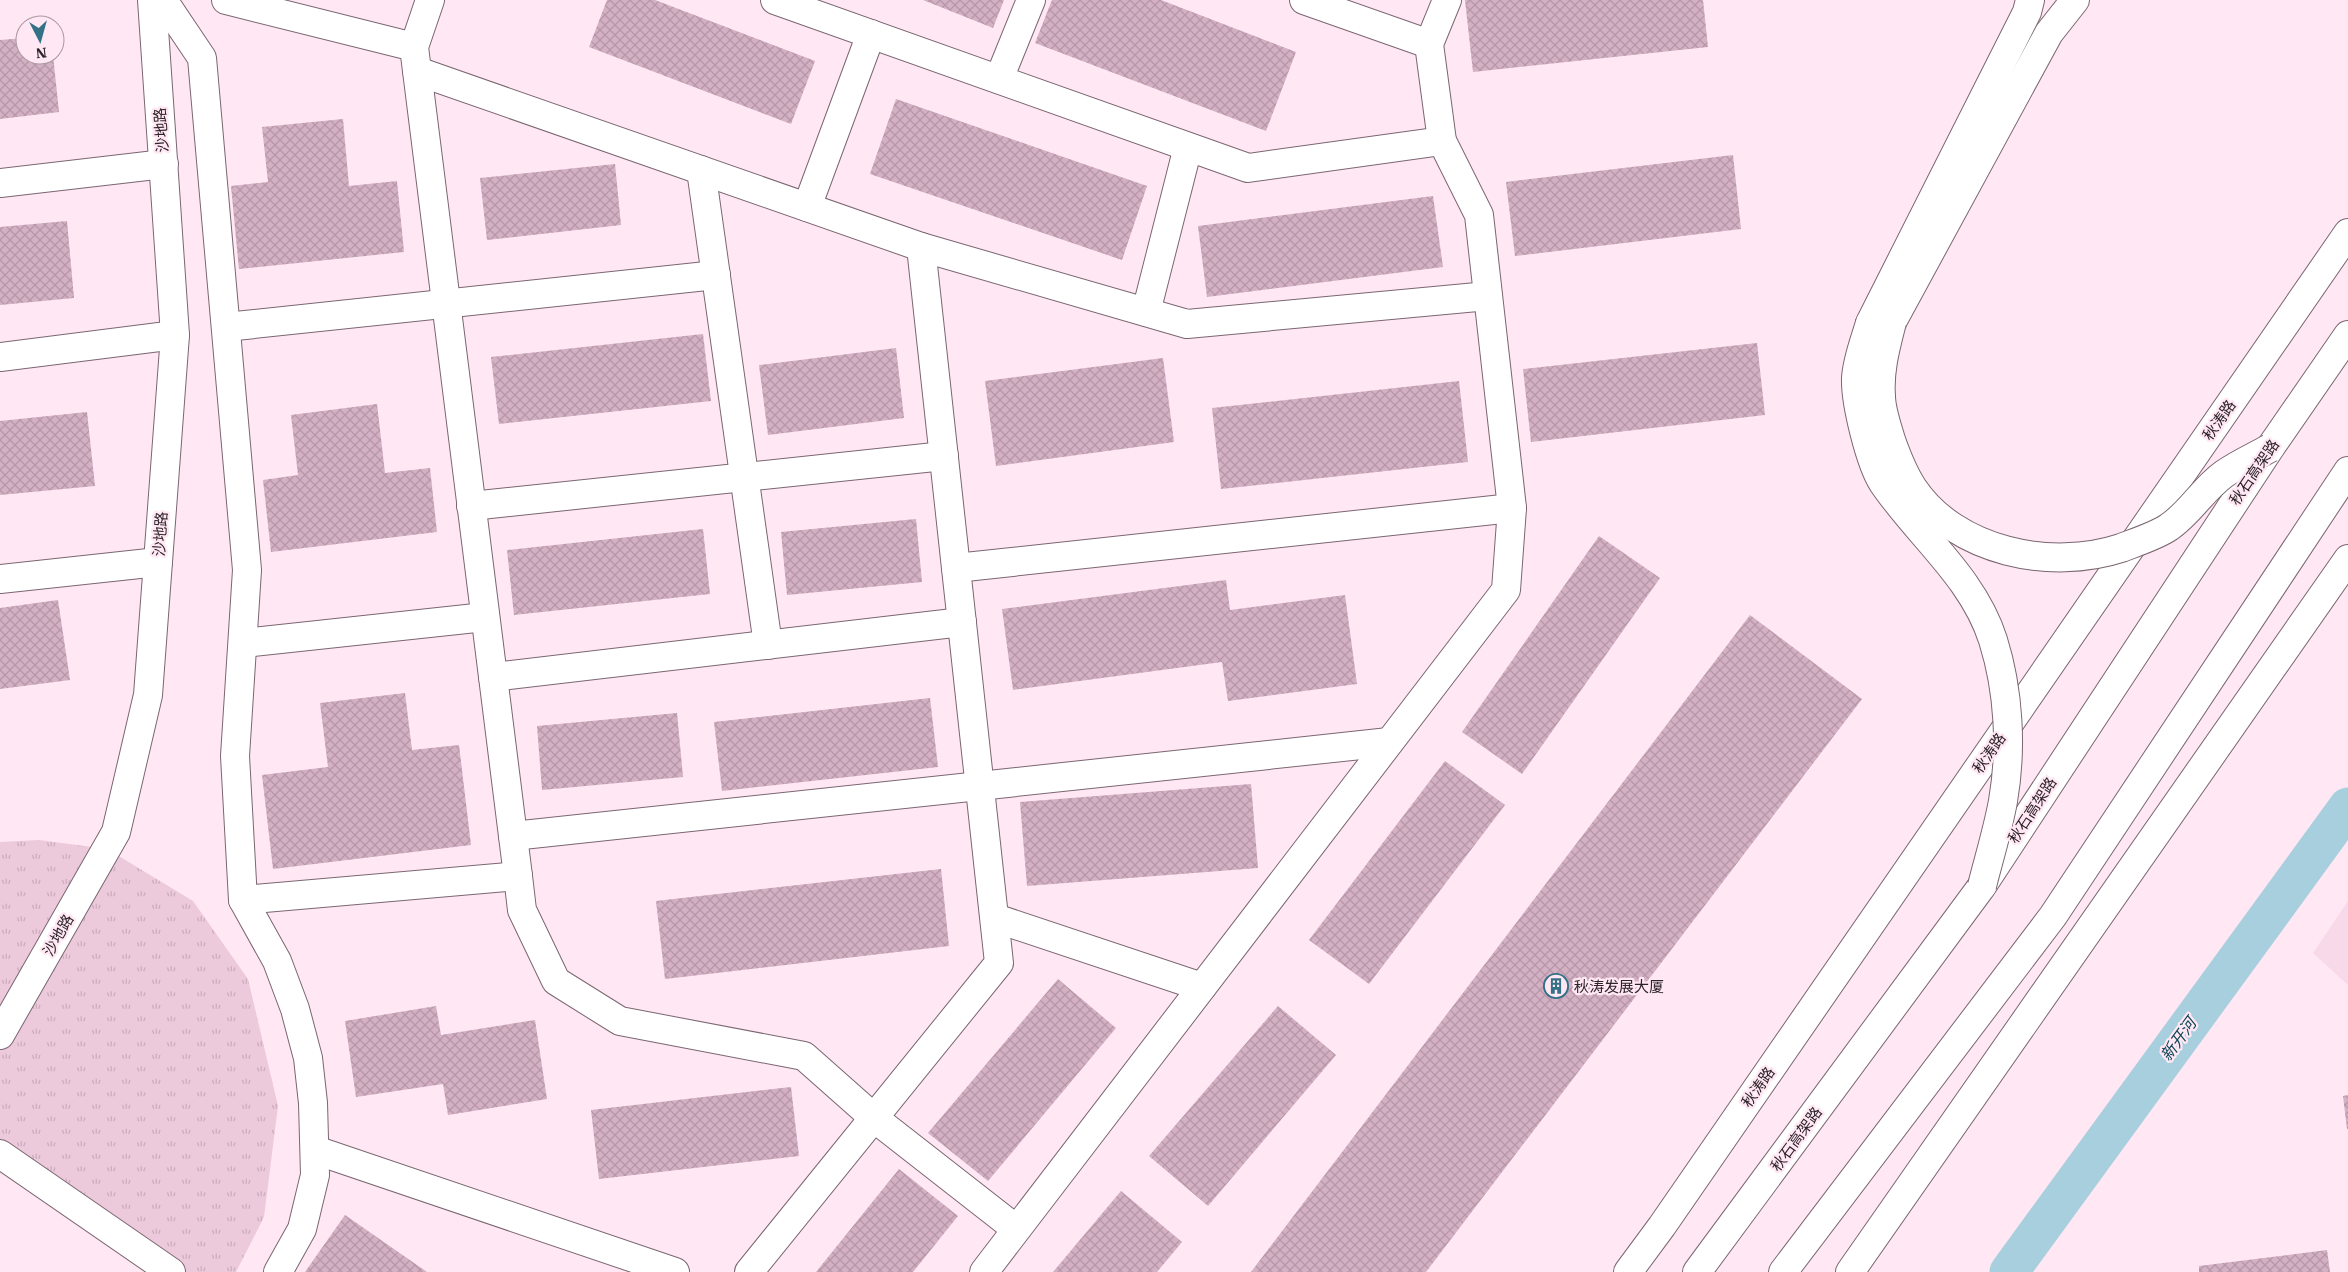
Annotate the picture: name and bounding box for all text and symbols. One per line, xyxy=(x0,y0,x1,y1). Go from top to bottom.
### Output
north arrow xyxy=(15,15,65,65)
text: N xyxy=(35,43,48,62)
street label: 沙地路 xyxy=(150,107,172,153)
street label: 秋涛路 xyxy=(2198,396,2240,444)
street label: 秋石高架路 xyxy=(2225,436,2283,508)
street label: 沙地路 xyxy=(149,511,171,557)
street label: 秋涛路 xyxy=(1968,729,2010,777)
street label: 秋石高架路 xyxy=(2004,773,2060,847)
street label: 沙地路 xyxy=(39,911,77,959)
building icon: 秋涛发展大厦 xyxy=(1543,973,1569,999)
place label: 秋涛发展大厦 xyxy=(1574,977,1664,996)
water label: 新开河 xyxy=(2156,1011,2202,1064)
street label: 秋涛路 xyxy=(1737,1063,1779,1111)
street label: 秋石高架路 xyxy=(1766,1103,1826,1175)

